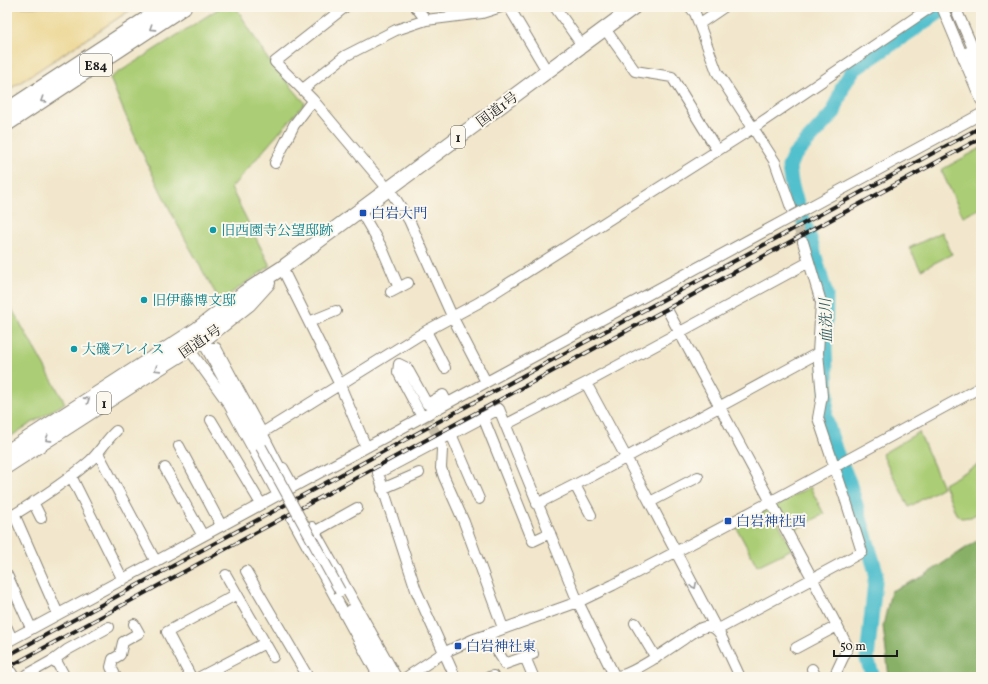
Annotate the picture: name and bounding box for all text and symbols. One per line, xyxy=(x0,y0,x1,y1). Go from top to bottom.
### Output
one-way arrow xyxy=(149,24,156,31)
road number: E84 xyxy=(80,54,112,76)
street label: 国道1号 xyxy=(473,88,523,132)
one-way arrow xyxy=(40,95,47,103)
road number: 1 xyxy=(451,126,465,148)
place label: 白岩大門 xyxy=(371,205,427,224)
marker: 白岩大門 xyxy=(358,208,368,218)
place label: 旧西園寺公望邸跡 xyxy=(221,222,333,241)
marker: 旧西園寺公望邸跡 xyxy=(208,225,218,235)
place label: 旧伊藤博文邸 xyxy=(152,292,236,311)
marker: 旧伊藤博文邸 xyxy=(139,295,149,305)
water label: 血洗川 xyxy=(816,296,839,344)
street label: 国道1号 xyxy=(176,321,226,363)
place label: 大磯プレイス xyxy=(82,341,165,360)
marker: 大磯プレイス xyxy=(69,344,79,354)
one-way arrow xyxy=(154,364,161,371)
road number: 1 xyxy=(97,392,111,414)
one-way arrow xyxy=(83,397,90,405)
one-way arrow xyxy=(45,434,52,442)
place label: 白岩神社西 xyxy=(736,513,806,532)
marker: 白岩神社西 xyxy=(723,516,733,526)
one-way arrow xyxy=(689,581,697,589)
scale bar xyxy=(834,632,897,658)
place label: 白岩神社東 xyxy=(466,638,536,657)
text: 50 m xyxy=(840,639,866,655)
marker: 白岩神社東 xyxy=(453,641,463,651)

